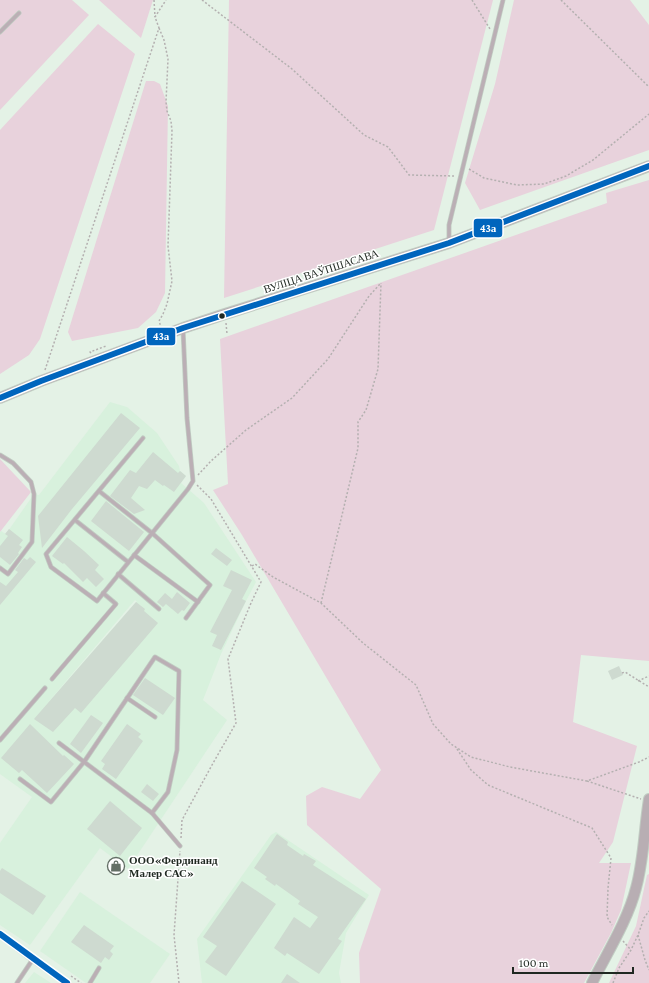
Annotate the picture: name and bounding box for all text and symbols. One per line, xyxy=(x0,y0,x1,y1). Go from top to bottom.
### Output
line badge: 43а xyxy=(473,218,503,238)
text: 43а xyxy=(480,222,497,234)
street label: ВУЛІЦА ВАЎПШАСАВА xyxy=(262,247,380,295)
unlabelled marker xyxy=(217,311,227,321)
line badge: 43а xyxy=(146,327,176,346)
text: 43а xyxy=(153,330,170,342)
place label: ООО«Фердинанд Малер САС» xyxy=(129,854,218,879)
shop icon: ООО«Фердинанд Малер САС» xyxy=(106,856,126,876)
scale bar xyxy=(513,949,633,975)
text: 100 m xyxy=(519,956,549,970)

